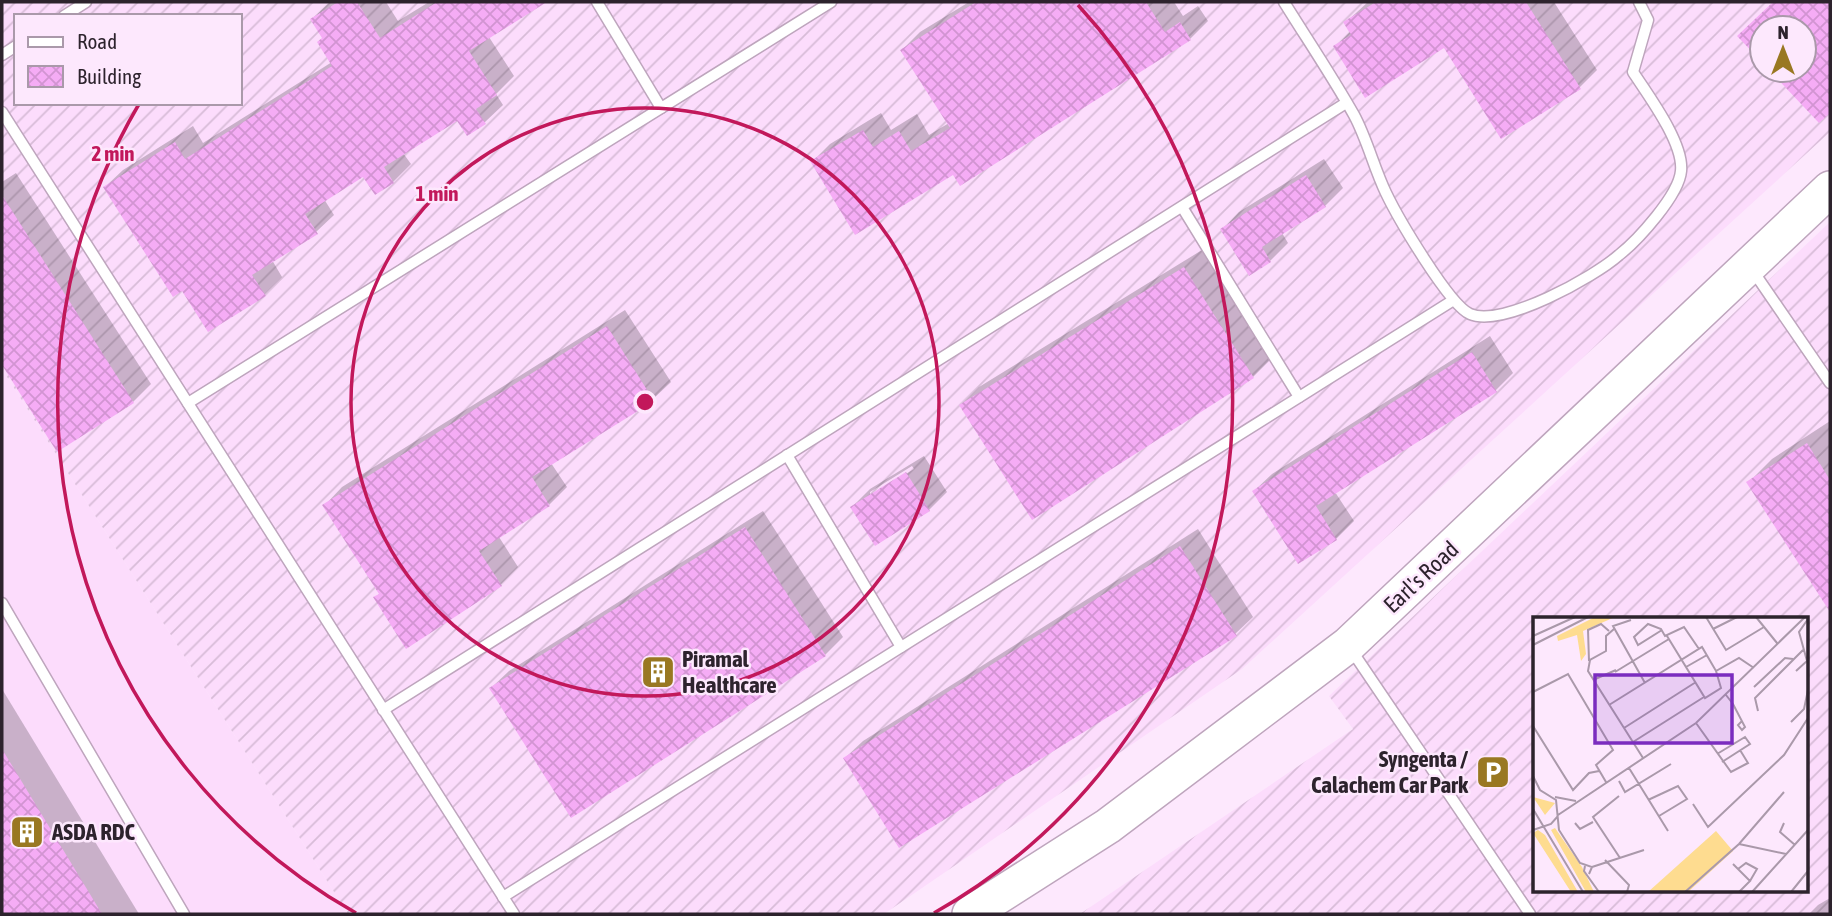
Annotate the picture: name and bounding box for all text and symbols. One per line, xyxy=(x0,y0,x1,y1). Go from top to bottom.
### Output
legend xyxy=(14,14,242,105)
north arrow xyxy=(1748,14,1818,84)
text: N xyxy=(1777,21,1789,43)
text: Road xyxy=(77,29,117,53)
text: Building xyxy=(77,64,141,88)
text: 2 min xyxy=(92,141,134,165)
text: 1 min xyxy=(416,181,458,205)
centre of rings xyxy=(633,390,657,414)
street label: Earl's Road xyxy=(1378,536,1464,618)
inset map xyxy=(1533,617,1808,892)
place label: Piramal Healthcare xyxy=(682,646,777,698)
building icon: Piramal Healthcare xyxy=(639,653,677,691)
place label: Syngenta / Calachem Car Park xyxy=(1311,746,1469,798)
parking icon: Syngenta / Calachem Car Park xyxy=(1474,753,1512,791)
building icon: ASDA RDC xyxy=(8,813,46,851)
place label: ASDA RDC xyxy=(51,819,136,845)

